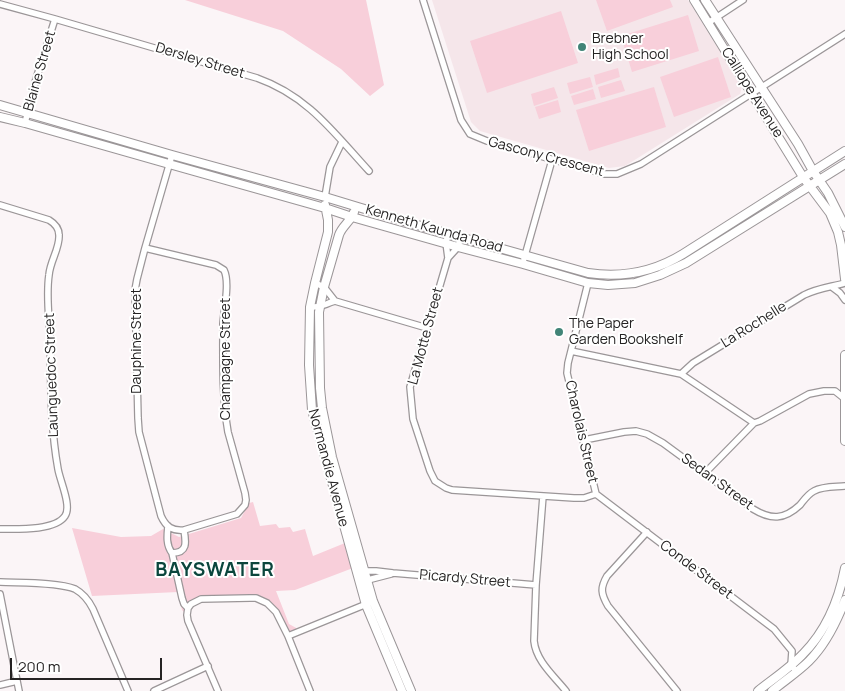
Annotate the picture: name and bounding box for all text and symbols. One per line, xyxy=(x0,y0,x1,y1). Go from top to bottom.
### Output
street label: Blaine Street xyxy=(20,29,60,113)
place label: Brebner High School xyxy=(592,31,669,64)
street label: Dersley Street xyxy=(153,39,247,83)
marker: Brebner High School xyxy=(576,41,588,53)
street label: Calliope Avenue xyxy=(718,45,786,141)
street label: Gascony Crescent xyxy=(486,133,606,181)
street label: Kenneth Kaunda Road xyxy=(363,201,505,257)
street label: La Motte Street xyxy=(405,285,447,387)
street label: Dauphine Street xyxy=(129,288,145,394)
street label: Champagne Street xyxy=(218,298,234,420)
street label: La Rochelle xyxy=(718,298,790,352)
street label: Launguedoc Street xyxy=(41,312,63,438)
place label: The Paper Garden Bookshelf xyxy=(569,316,683,348)
marker: The Paper Garden Bookshelf xyxy=(553,326,565,338)
street label: Charolais Street xyxy=(561,379,601,485)
street label: Normandie Avenue xyxy=(304,407,352,529)
street label: Sedan Street xyxy=(678,450,756,514)
street label: Conde Street xyxy=(656,537,736,603)
district label: BAYSWATER xyxy=(154,560,276,582)
street label: Picardy Street xyxy=(419,567,511,591)
scale bar xyxy=(12,648,165,680)
text: 200 m xyxy=(18,656,61,677)

